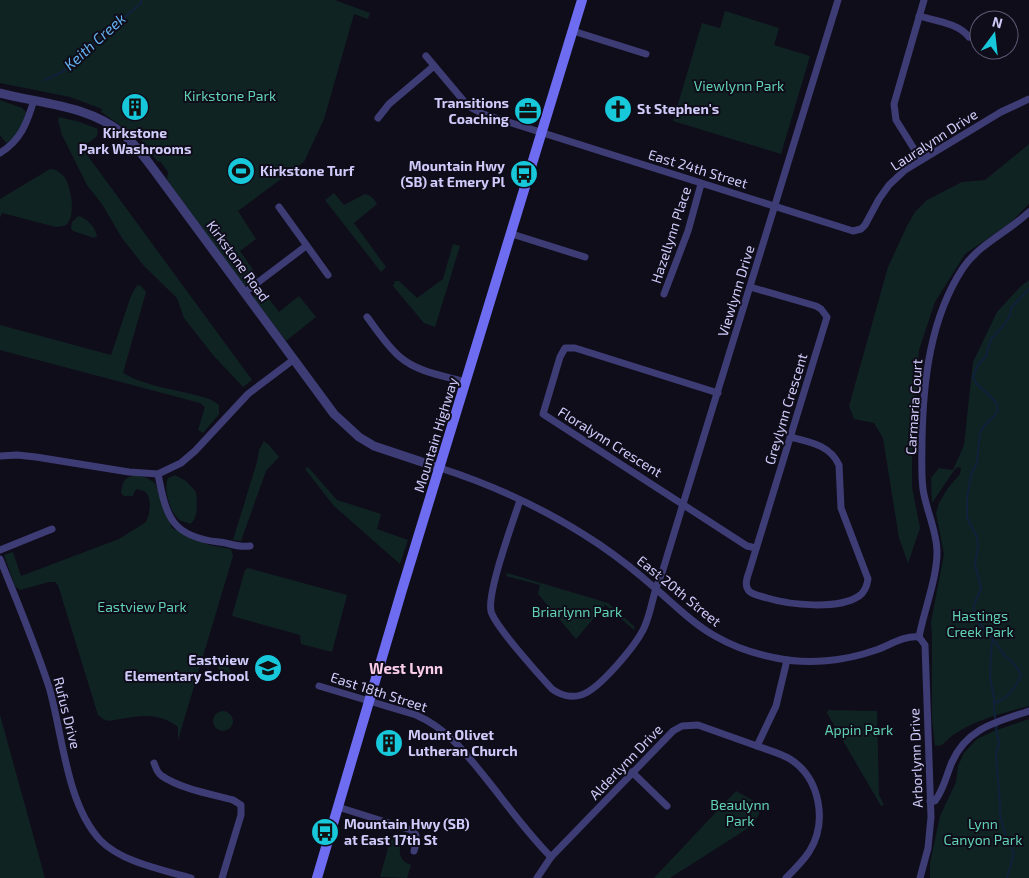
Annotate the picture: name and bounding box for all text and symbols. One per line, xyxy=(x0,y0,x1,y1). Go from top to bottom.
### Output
water label: Keith Creek xyxy=(60,9,129,73)
north arrow xyxy=(969,10,1019,60)
text: N xyxy=(990,12,1005,31)
park label: Viewlynn Park xyxy=(694,77,784,94)
park label: Kirkstone Park xyxy=(184,87,276,104)
building icon: Kirkstone Park Washrooms xyxy=(120,92,150,122)
place label: Transitions Coaching xyxy=(434,94,509,127)
church icon: St Stephen's xyxy=(603,94,633,124)
office icon: Transitions Coaching xyxy=(513,96,543,126)
place label: St Stephen's xyxy=(637,100,719,117)
street label: Lauralynn Drive xyxy=(887,105,980,174)
place label: Kirkstone Park Washrooms xyxy=(79,124,191,157)
street label: East 24th Street xyxy=(646,145,750,192)
sports icon: Kirkstone Turf xyxy=(226,156,256,186)
place label: Mountain Hwy (SB) at Emery Pl xyxy=(400,157,505,190)
bus stop icon: Mountain Hwy (SB) at Emery Pl xyxy=(509,159,539,189)
place label: Kirkstone Turf xyxy=(260,162,355,179)
street label: Hazellynn Place xyxy=(647,184,694,285)
street label: Kirkstone Road xyxy=(203,217,273,304)
street label: Viewlynn Drive xyxy=(714,243,758,339)
street label: Greylynn Crescent xyxy=(761,351,811,467)
street label: Carmaria Court xyxy=(902,358,925,455)
street label: Mountain Highway xyxy=(410,375,461,494)
street label: Floralynn Crescent xyxy=(555,403,665,480)
street label: East 20th Street xyxy=(634,552,725,630)
park label: Eastview Park xyxy=(97,598,187,615)
park label: Briarlynn Park xyxy=(532,603,622,620)
park label: Hastings Creek Park xyxy=(946,607,1014,640)
place label: Eastview Elementary School xyxy=(125,651,249,684)
school or university icon: Eastview Elementary School xyxy=(253,653,283,683)
district label: West Lynn xyxy=(369,659,443,678)
street label: East 18th Street xyxy=(329,668,430,715)
street label: Rufus Drive xyxy=(50,675,85,751)
street label: Arborlynn Drive xyxy=(905,708,926,808)
street label: Alderlynn Drive xyxy=(586,721,666,803)
park label: Appin Park xyxy=(825,721,893,738)
place label: Mount Olivet Lutheran Church xyxy=(408,726,518,759)
building icon: Mount Olivet Lutheran Church xyxy=(374,728,404,758)
park label: Beaulynn Park xyxy=(710,796,770,829)
place label: Mountain Hwy (SB) at East 17th St xyxy=(344,815,470,848)
park label: Lynn Canyon Park xyxy=(944,815,1022,848)
bus stop icon: Mountain Hwy (SB) at East 17th St xyxy=(310,817,340,847)

